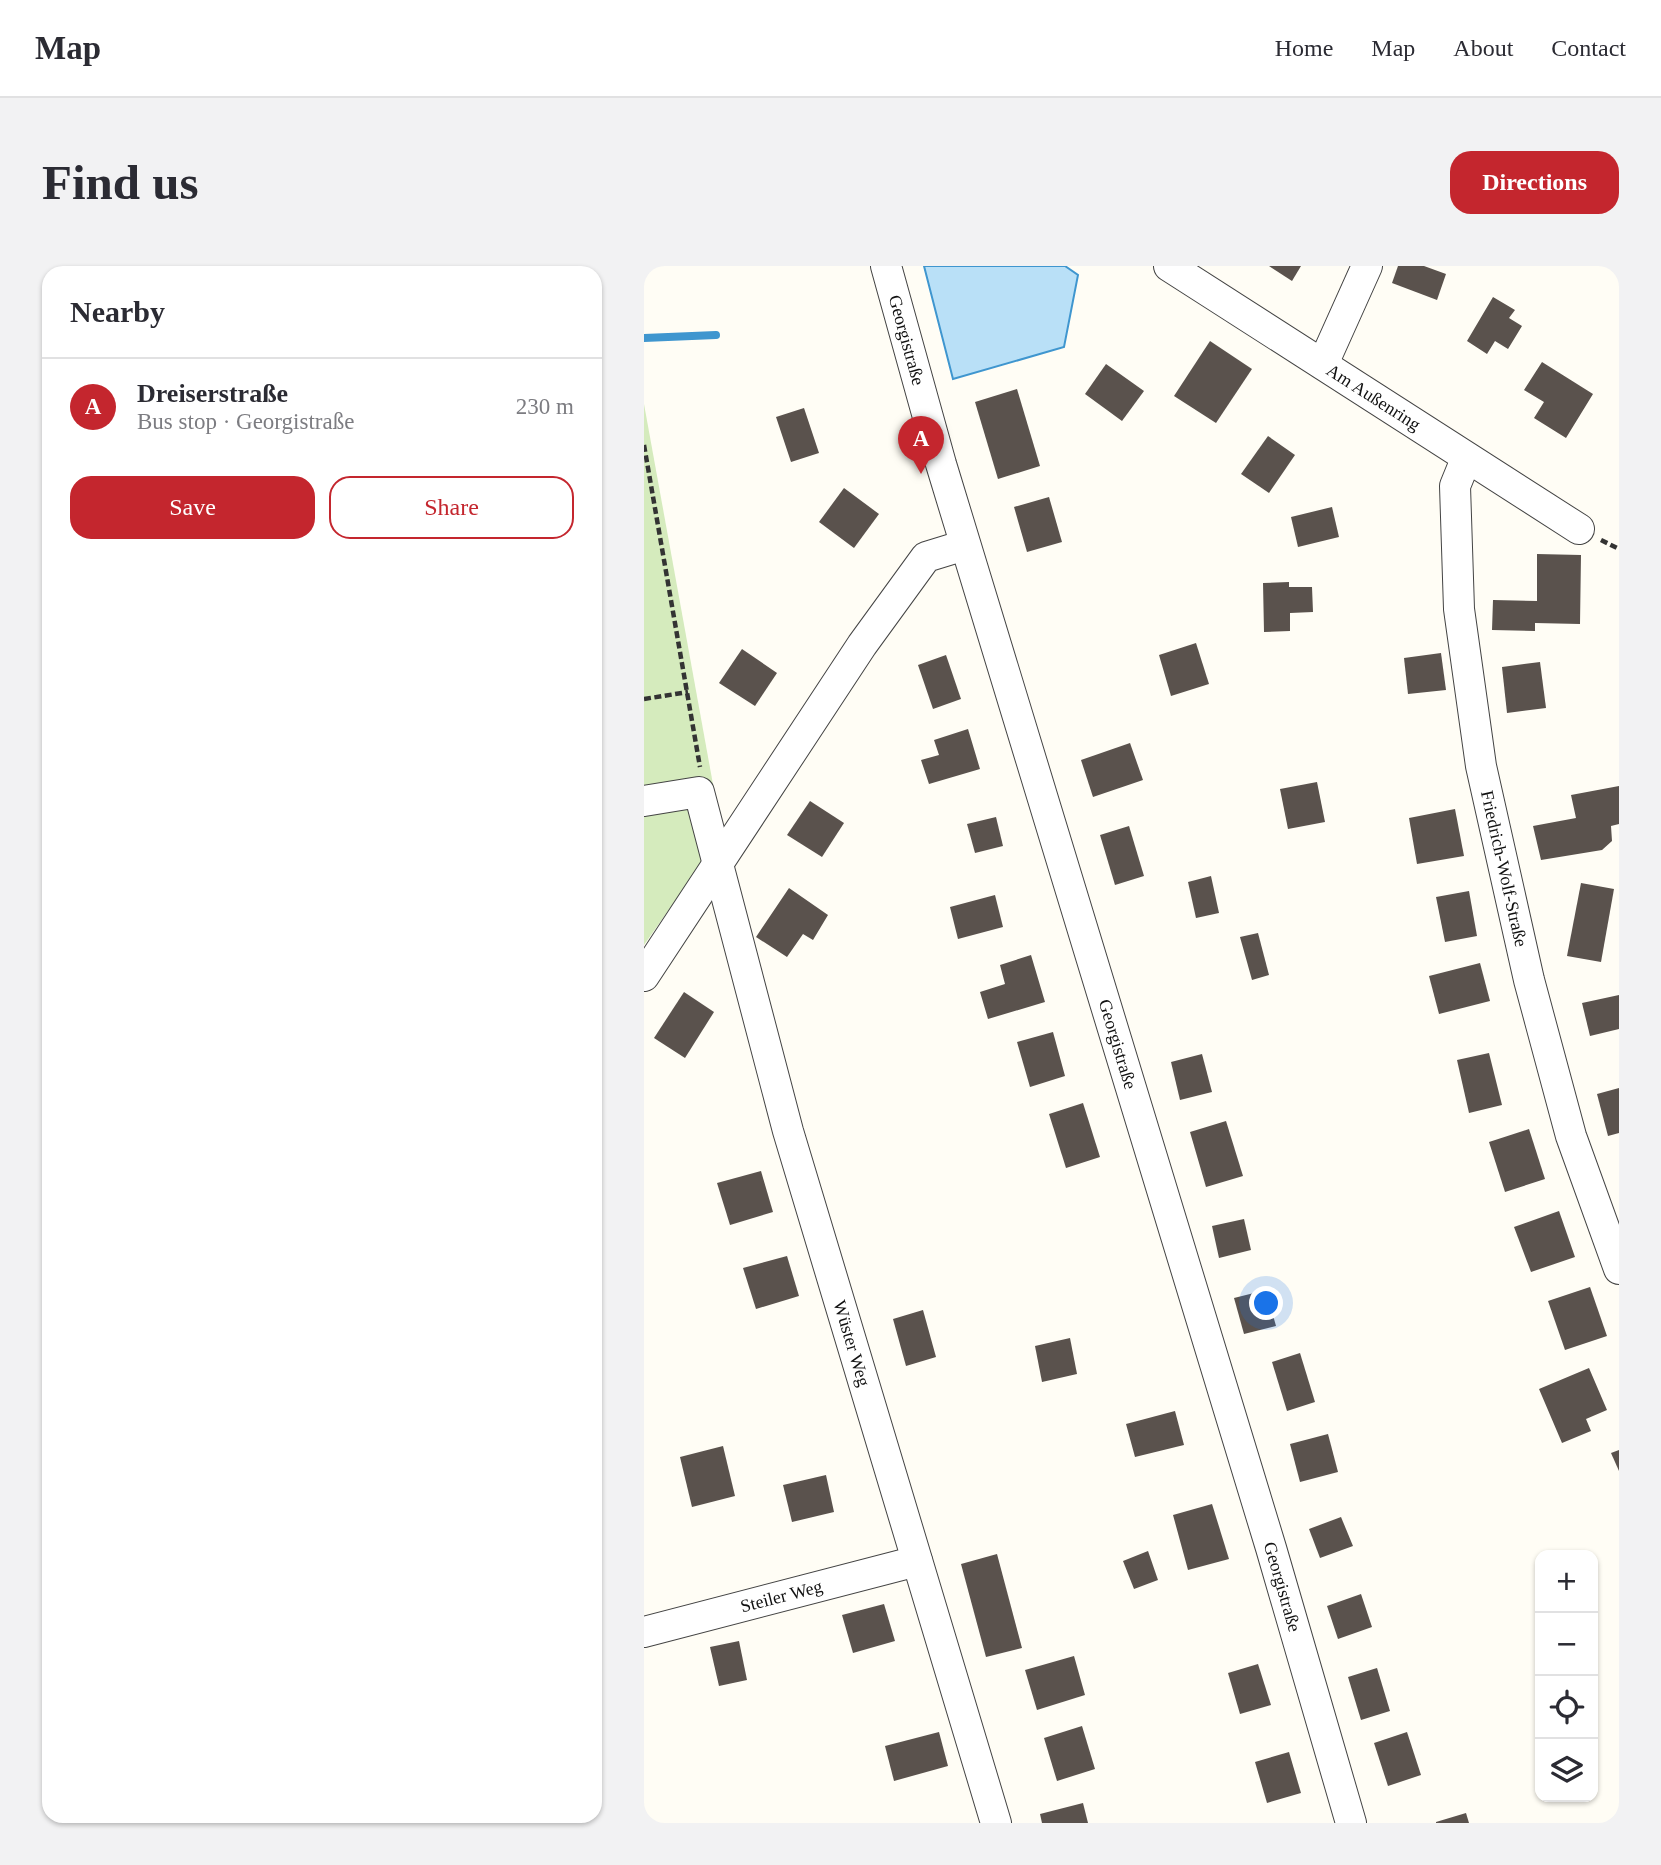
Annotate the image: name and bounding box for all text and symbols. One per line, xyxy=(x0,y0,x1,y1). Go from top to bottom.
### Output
text: Map xyxy=(35,30,101,66)
text: Home xyxy=(1275,35,1333,61)
text: Map xyxy=(1371,35,1415,61)
text: About xyxy=(1453,35,1513,61)
text: Contact xyxy=(1551,35,1626,61)
button: Directions xyxy=(1450,151,1619,214)
text: Find us xyxy=(42,155,199,210)
street label: Georgistraße xyxy=(885,293,929,388)
text: Nearby xyxy=(70,295,165,328)
street label: Am Außenring xyxy=(1323,360,1424,435)
text: Dreiserstraße xyxy=(137,379,288,408)
text: A xyxy=(85,394,101,419)
text: 230 m xyxy=(516,394,574,419)
text: Bus stop · Georgistraße xyxy=(137,409,354,434)
pin: A xyxy=(898,416,944,474)
button: Save xyxy=(70,476,315,539)
button: Share xyxy=(329,476,574,539)
street label: Friedrich-Wolf-Straße xyxy=(1477,789,1531,949)
street label: Georgistraße xyxy=(1095,997,1141,1091)
your location xyxy=(1249,1286,1283,1320)
street label: Wüster Weg xyxy=(829,1298,874,1389)
street label: Georgistraße xyxy=(1260,1539,1305,1634)
map controls xyxy=(1535,1550,1598,1802)
button: + xyxy=(1535,1550,1598,1613)
street label: Steiler Weg xyxy=(738,1576,825,1616)
button: − xyxy=(1535,1613,1598,1676)
button: locate xyxy=(1535,1676,1598,1739)
button: layers xyxy=(1535,1739,1598,1802)

